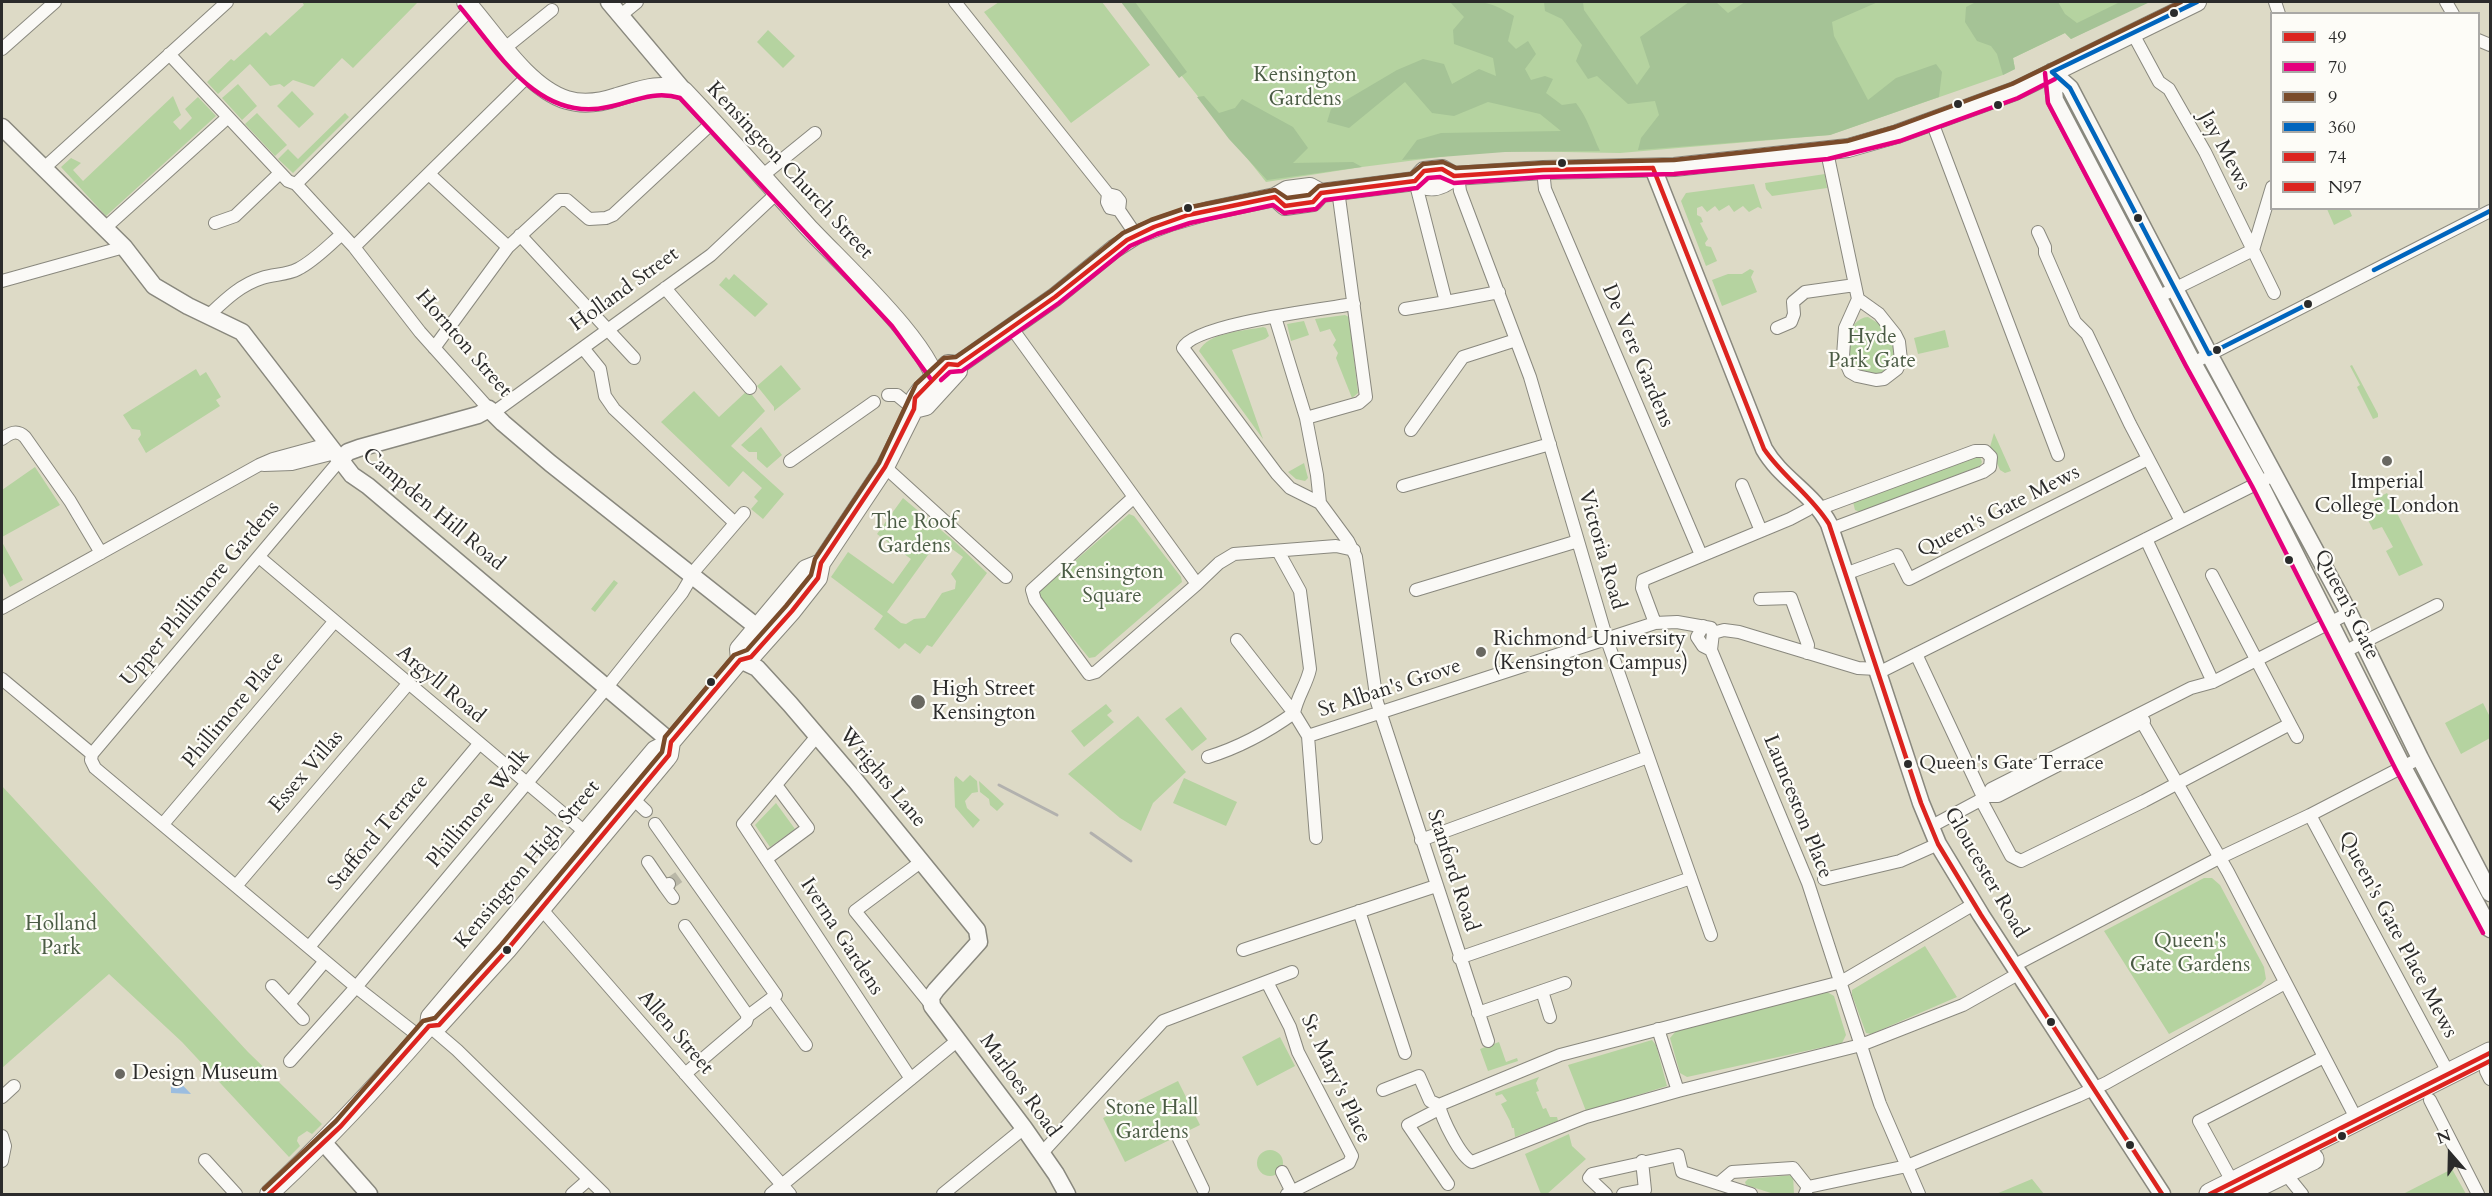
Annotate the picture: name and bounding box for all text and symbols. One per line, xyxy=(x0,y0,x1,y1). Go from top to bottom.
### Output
unlabelled marker xyxy=(2168,7,2180,19)
legend xyxy=(2270,12,2480,210)
text: 49 xyxy=(2328,25,2346,50)
text: 70 xyxy=(2328,55,2346,80)
park label: Kensington Gardens xyxy=(1253,63,1357,113)
street label: Kensington Church Street xyxy=(700,77,878,265)
text: 9 xyxy=(2328,85,2337,110)
unlabelled marker xyxy=(1952,98,1964,110)
unlabelled marker xyxy=(1992,99,2004,111)
street label: Jay Mews xyxy=(2193,107,2255,195)
text: 360 xyxy=(2328,115,2356,140)
text: 74 xyxy=(2328,145,2346,170)
unlabelled marker xyxy=(1556,157,1568,169)
text: N97 xyxy=(2328,175,2362,200)
unlabelled marker xyxy=(1182,202,1194,214)
unlabelled marker xyxy=(2132,212,2144,224)
street label: Holland Street xyxy=(566,242,684,338)
street label: De Vere Gardens xyxy=(1595,281,1679,431)
street label: Hornton Street xyxy=(409,285,517,403)
unlabelled marker xyxy=(2302,298,2314,310)
park label: Hyde Park Gate xyxy=(1828,325,1916,375)
unlabelled marker xyxy=(2211,344,2223,356)
street label: Campden Hill Road xyxy=(357,443,509,577)
marker: Imperial College London xyxy=(2380,454,2394,468)
street label: Queen's Gate Mews xyxy=(1914,460,2084,564)
place label: Imperial College London xyxy=(2314,470,2460,520)
street label: Victoria Road xyxy=(1572,487,1630,613)
street label: Upper Phillimore Gardens xyxy=(116,496,286,692)
park label: The Roof Gardens xyxy=(871,510,957,560)
street label: Queen's Gate xyxy=(2308,546,2384,664)
unlabelled marker xyxy=(2283,554,2295,566)
park label: Kensington Square xyxy=(1060,560,1164,610)
place label: Richmond University (Kensington Campus) xyxy=(1493,627,1688,677)
street label: Argyll Road xyxy=(391,641,489,729)
marker: Richmond University (Kensington Campus) xyxy=(1474,645,1488,659)
street label: Phillimore Place xyxy=(178,647,290,773)
street label: St Alban's Grove xyxy=(1315,654,1465,724)
unlabelled marker xyxy=(705,676,717,688)
place label: High Street Kensington xyxy=(932,677,1036,727)
marker: High Street Kensington xyxy=(909,693,927,711)
street label: Wrights Lane xyxy=(833,723,931,833)
street label: Essex Villas xyxy=(264,726,350,818)
street label: Launceston Place xyxy=(1757,731,1837,883)
street label: Phillimore Walk xyxy=(422,745,536,873)
place label: Queen's Gate Terrace xyxy=(1919,752,2104,776)
marker: Queen's Gate Terrace xyxy=(1902,758,1914,770)
street label: Stafford Terrace xyxy=(323,770,435,896)
street label: Kensington High Street xyxy=(450,776,606,954)
street label: Gloucester Road xyxy=(1937,803,2033,943)
street label: Stanford Road xyxy=(1420,807,1484,935)
street label: Queen's Gate Place Mews xyxy=(2332,827,2462,1043)
street label: Iverna Gardens xyxy=(794,874,888,1000)
park label: Holland Park xyxy=(25,912,97,962)
park label: Queen's Gate Gardens xyxy=(2130,929,2250,979)
unlabelled marker xyxy=(501,944,513,956)
street label: Allen Street xyxy=(632,986,718,1080)
street label: St. Mary's Place xyxy=(1294,1011,1376,1147)
unlabelled marker xyxy=(2045,1016,2057,1028)
street label: Marloes Road xyxy=(973,1029,1065,1143)
place label: Design Museum xyxy=(132,1061,278,1087)
marker: Design Museum xyxy=(113,1067,127,1081)
park label: Stone Hall Gardens xyxy=(1106,1096,1198,1146)
north arrow xyxy=(2420,1124,2480,1184)
text: N xyxy=(2434,1124,2454,1150)
unlabelled marker xyxy=(2336,1130,2348,1142)
unlabelled marker xyxy=(2124,1139,2136,1151)

